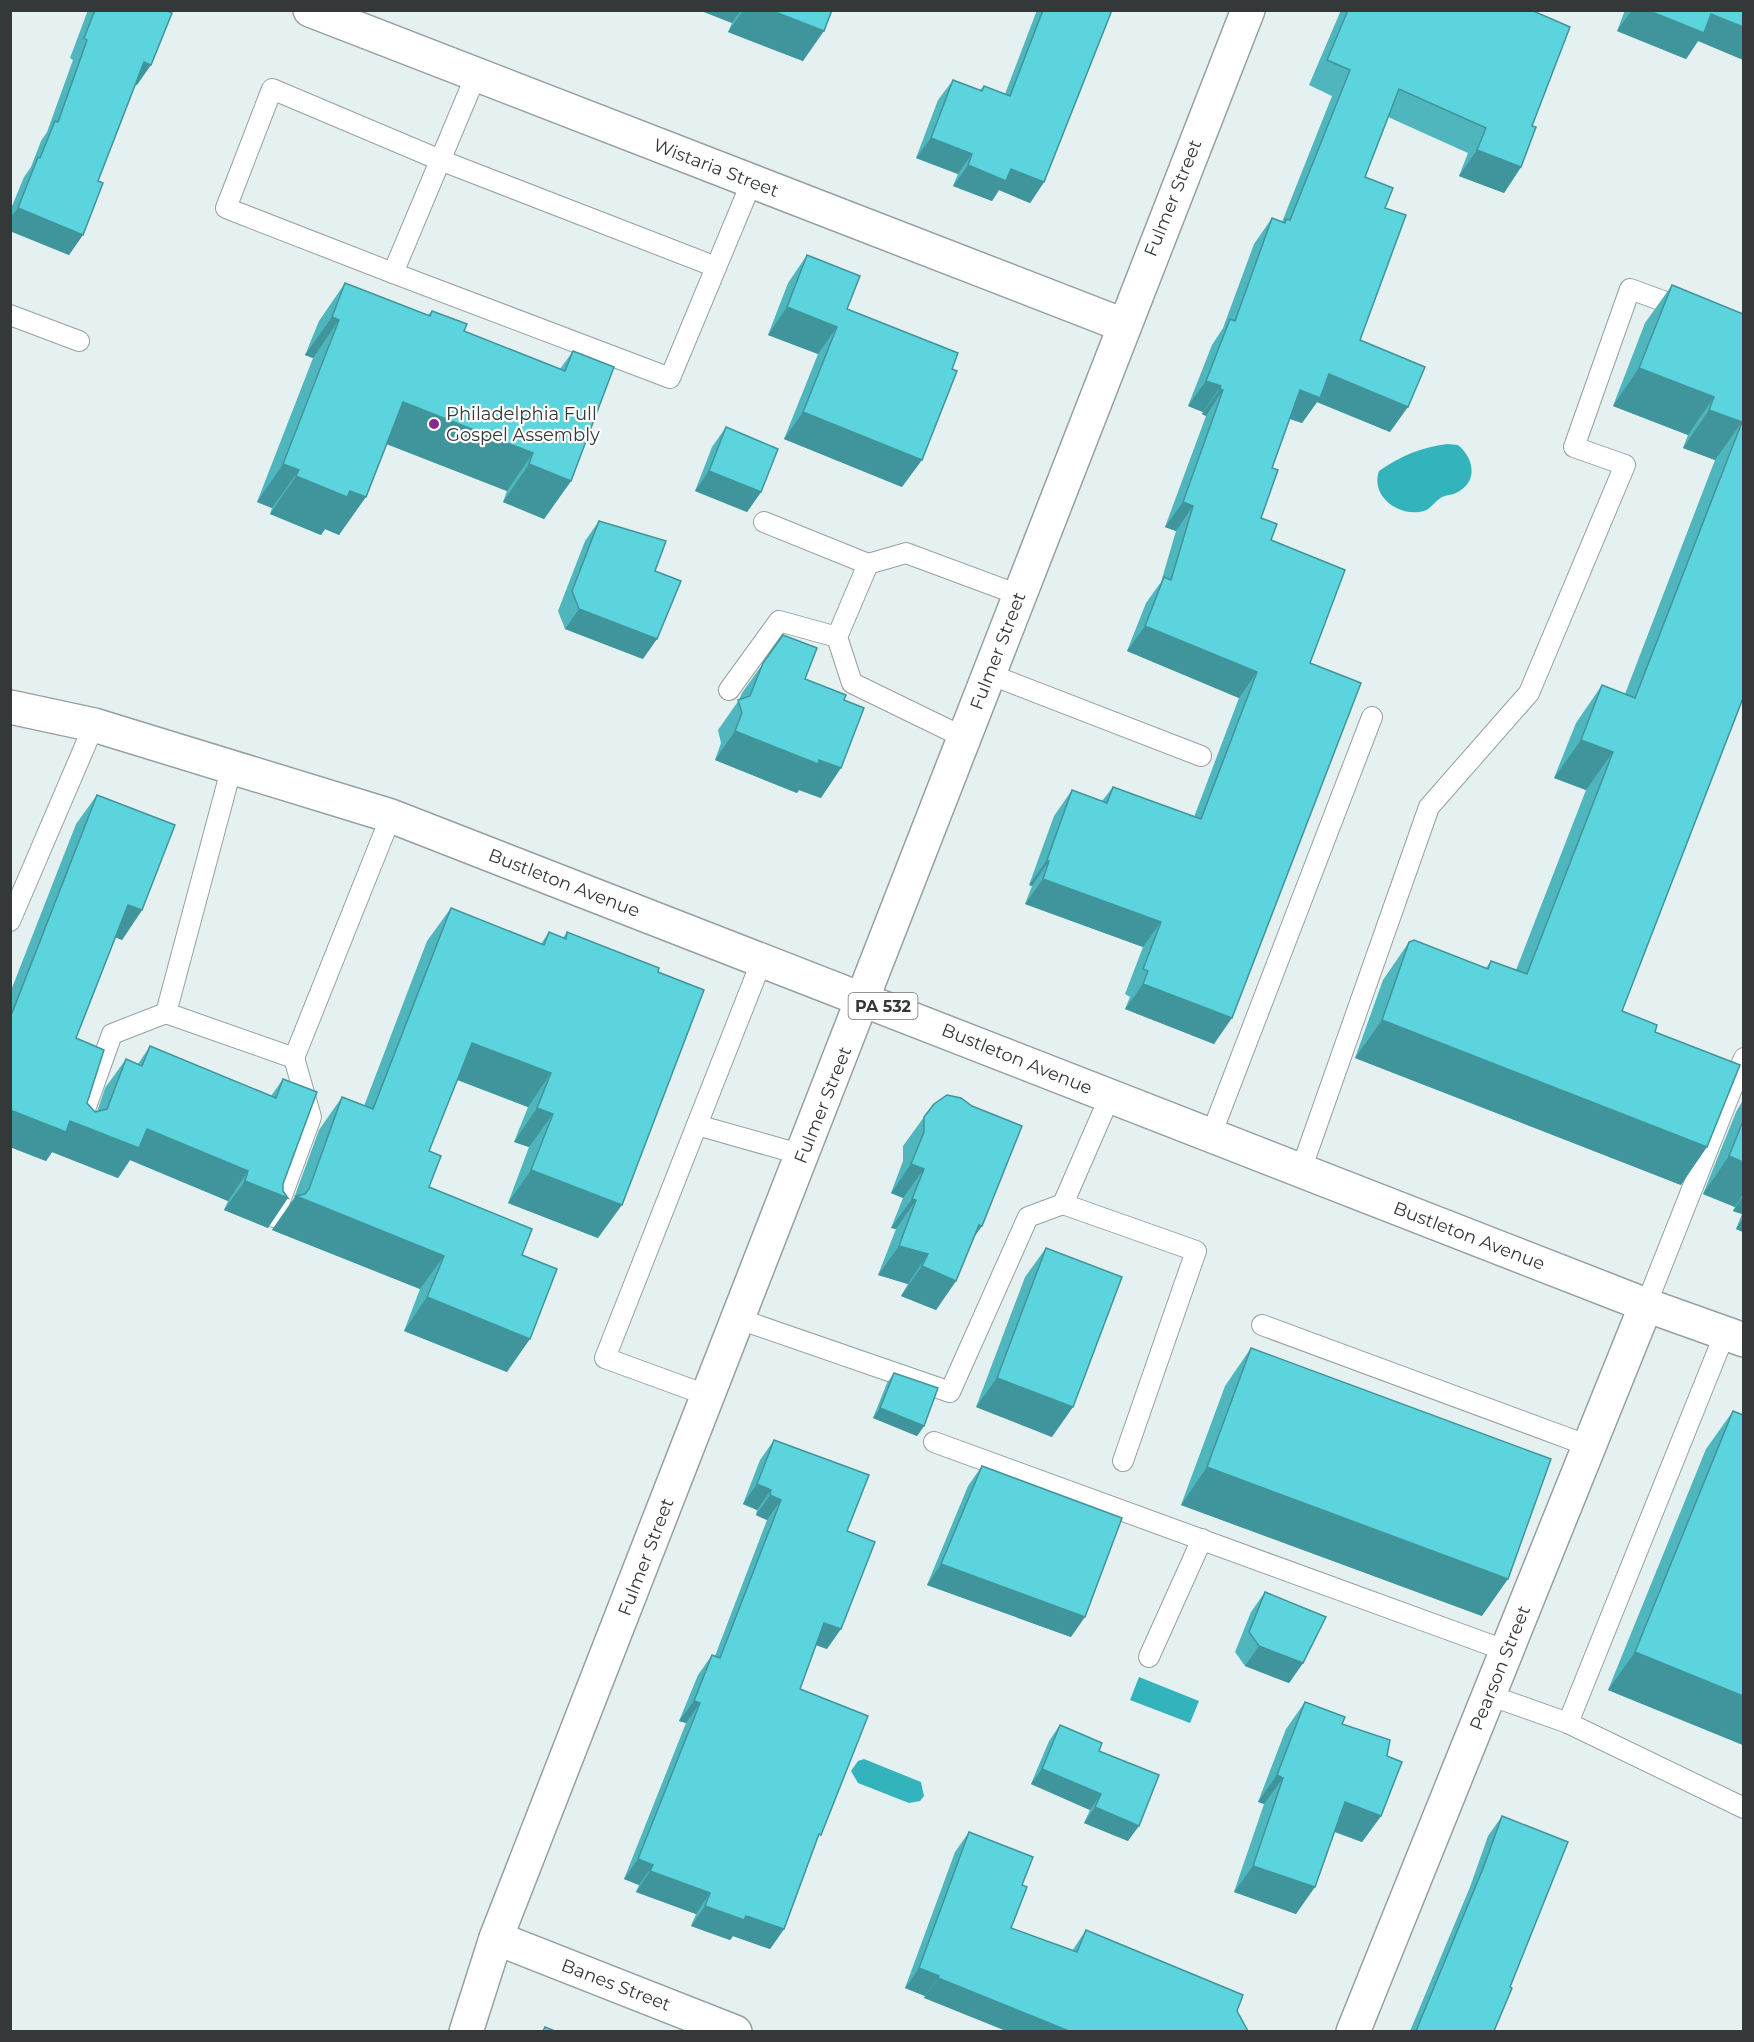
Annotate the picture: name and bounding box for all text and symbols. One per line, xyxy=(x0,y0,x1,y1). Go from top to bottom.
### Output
street label: Wistaria Street xyxy=(650,134,782,202)
street label: Fulmer Street xyxy=(1140,136,1206,260)
place label: Philadelphia Full Gospel Assembly xyxy=(446,403,600,446)
marker: Philadelphia Full Gospel Assembly xyxy=(427,417,441,431)
street label: Fulmer Street xyxy=(965,589,1031,713)
street label: Bustleton Avenue xyxy=(485,844,643,922)
road number: PA 532 xyxy=(848,993,918,1019)
street label: Bustleton Avenue xyxy=(938,1019,1096,1099)
street label: Fulmer Street xyxy=(790,1043,856,1167)
street label: Bustleton Avenue xyxy=(1390,1197,1548,1275)
street label: Fulmer Street xyxy=(613,1495,679,1619)
street label: Pearson Street xyxy=(1465,1602,1535,1734)
street label: Banes Street xyxy=(558,1954,674,2016)

